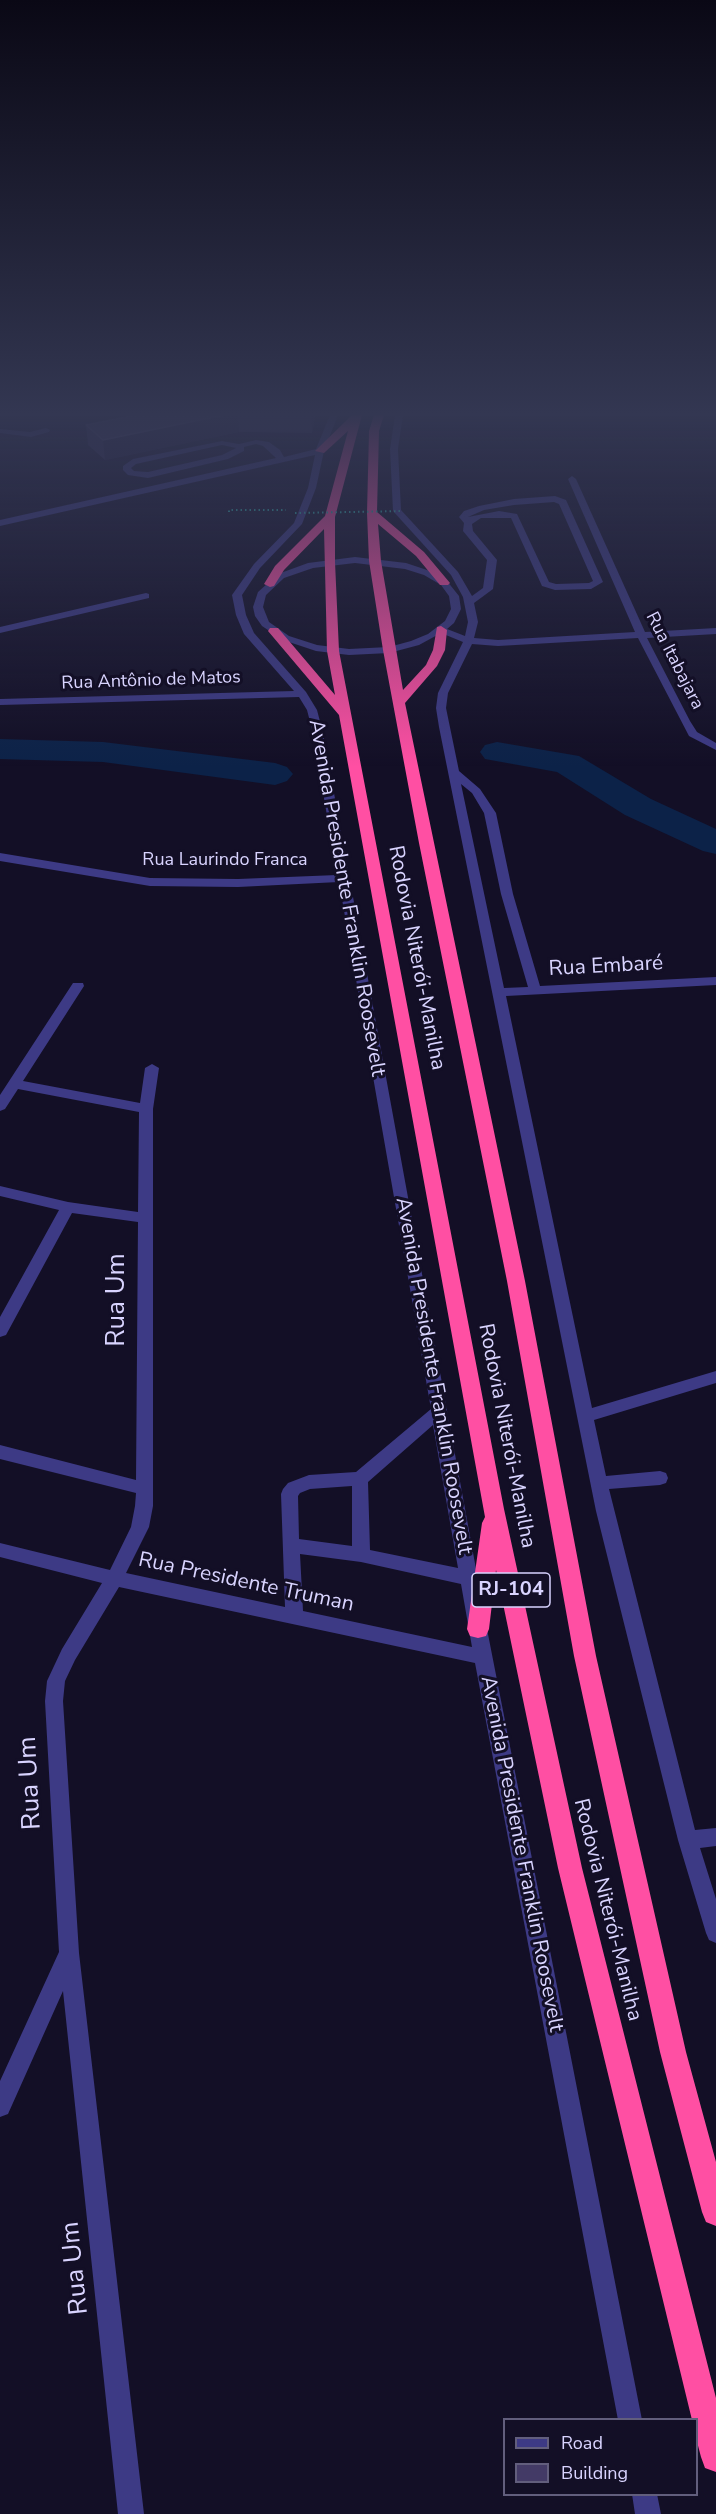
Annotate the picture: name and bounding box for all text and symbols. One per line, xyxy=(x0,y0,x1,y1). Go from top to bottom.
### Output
street label: Rua Itabajara xyxy=(640,609,708,713)
street label: Rua Antônio de Matos xyxy=(61,667,241,695)
street label: Avenida Presidente Franklin Roosevelt xyxy=(302,718,390,1078)
street label: Rodovia Niterói-Manilha xyxy=(382,844,450,1072)
street label: Rua Laurindo Franca xyxy=(142,850,308,872)
street label: Rua Embaré xyxy=(548,951,664,983)
street label: Avenida Presidente Franklin Roosevelt xyxy=(389,1196,477,1556)
street label: Rua Um xyxy=(102,1253,134,1347)
street label: Rodovia Niterói-Manilha xyxy=(472,1322,540,1550)
street label: Rua Presidente Truman xyxy=(136,1548,356,1618)
road number: RJ-104 xyxy=(472,1573,550,1607)
street label: Avenida Presidente Franklin Roosevelt xyxy=(474,1674,568,2034)
street label: Rua Um xyxy=(13,1735,49,1831)
street label: Rodovia Niterói-Manilha xyxy=(567,1796,647,2024)
street label: Rua Um xyxy=(56,2220,96,2316)
legend xyxy=(503,2418,698,2496)
text: Road xyxy=(561,2431,603,2455)
text: Building xyxy=(561,2461,628,2485)

